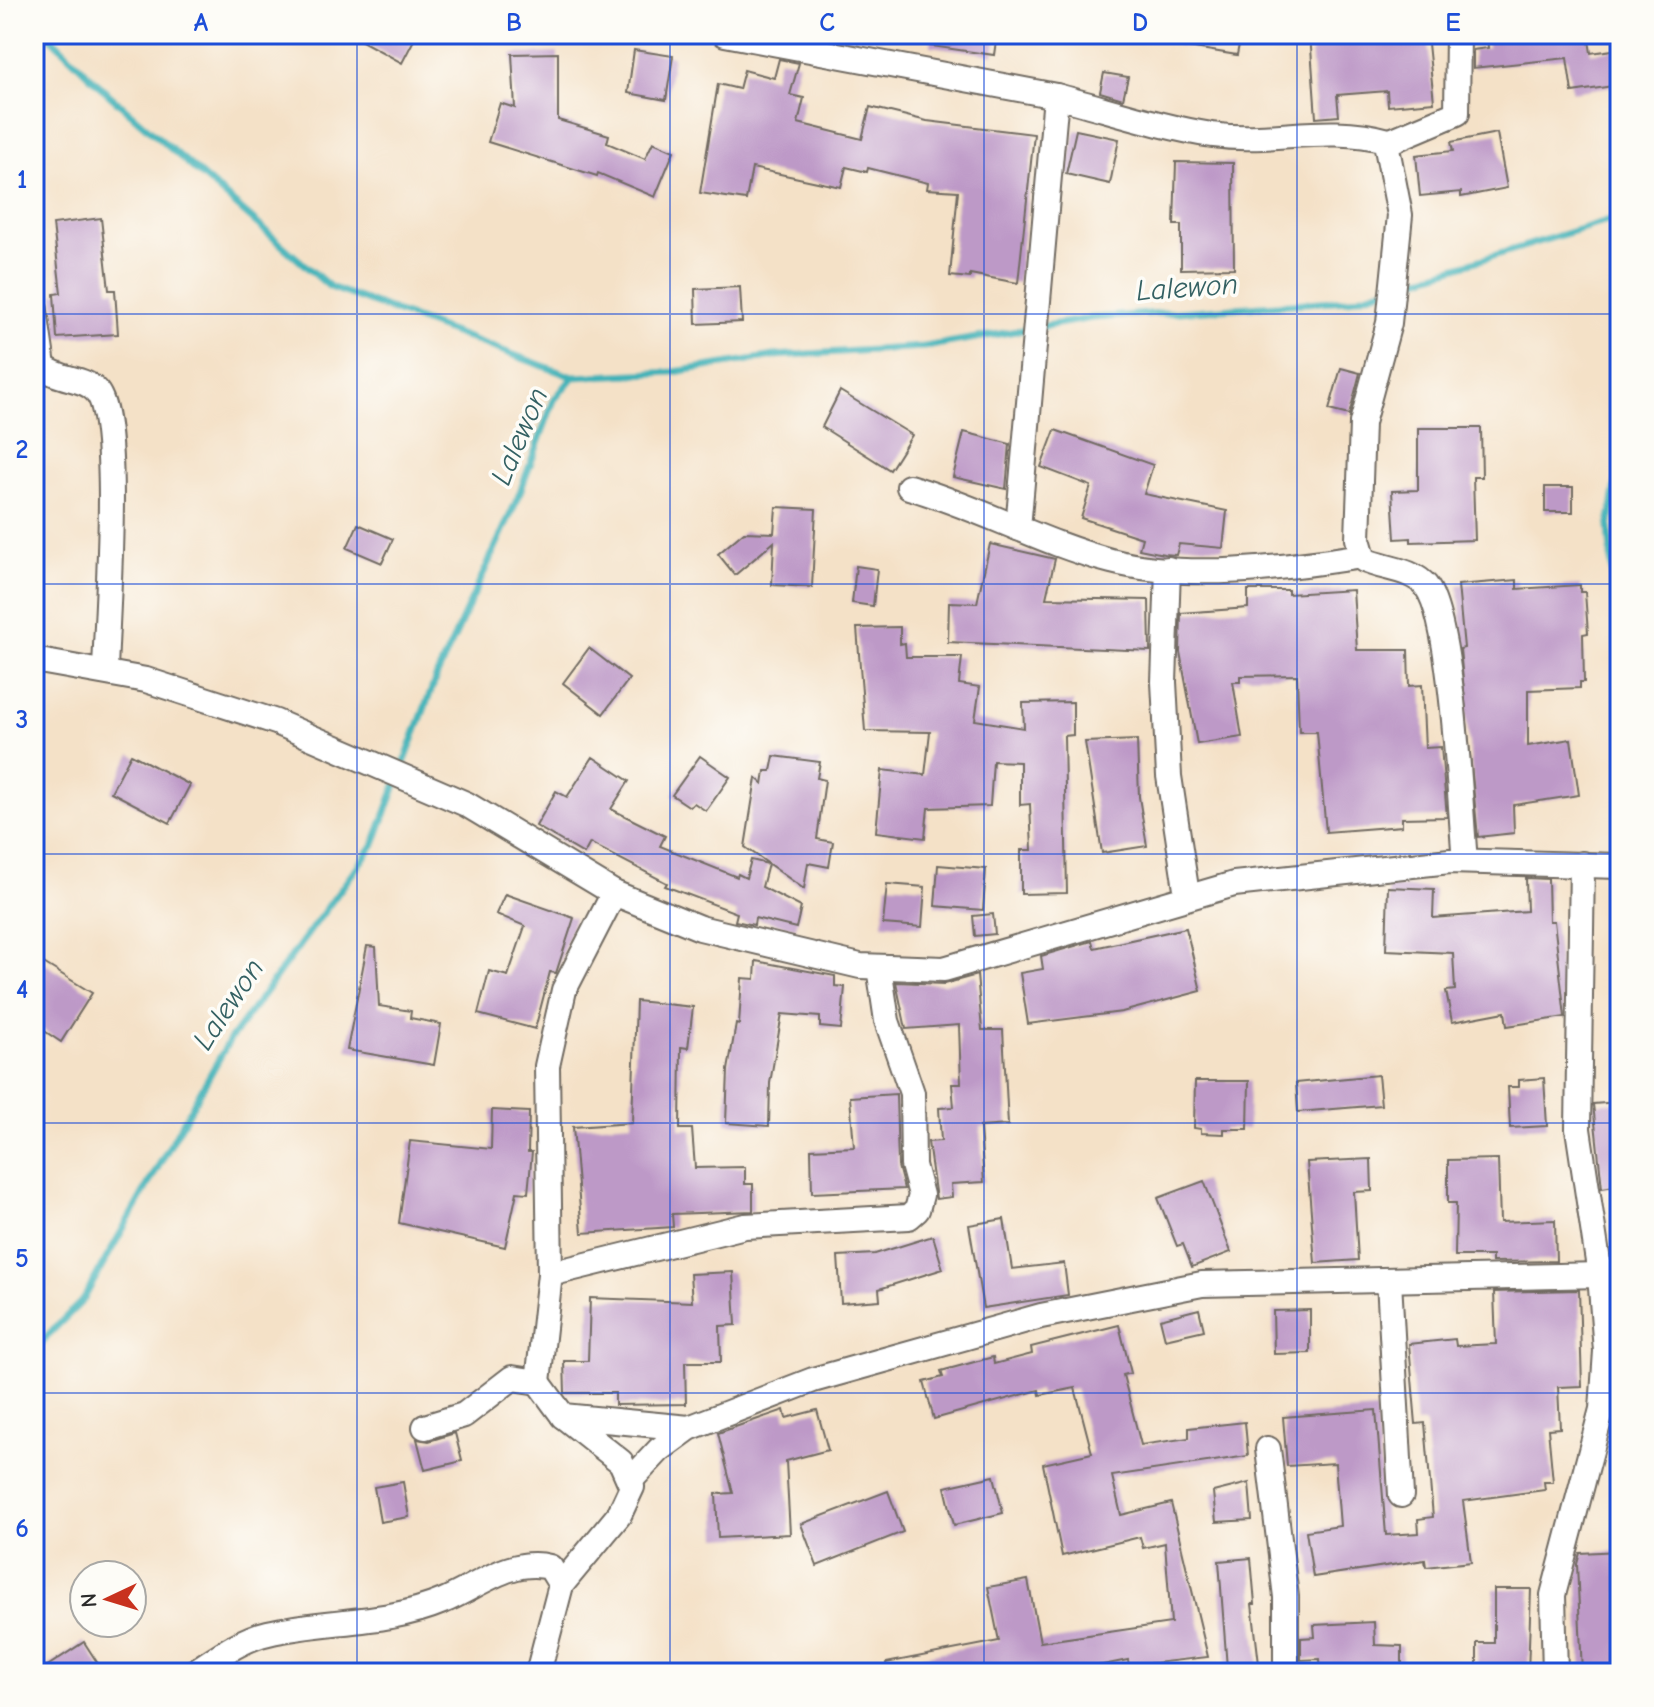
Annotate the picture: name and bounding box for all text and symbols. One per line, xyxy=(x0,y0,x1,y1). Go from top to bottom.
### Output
text: A xyxy=(194,8,209,38)
text: B xyxy=(506,8,522,38)
text: C xyxy=(819,8,835,38)
text: D xyxy=(1132,8,1148,38)
text: E xyxy=(1445,8,1461,38)
text: 1 xyxy=(17,165,27,195)
water label: Lalewon xyxy=(1135,266,1239,309)
water label: Lalewon xyxy=(483,382,556,490)
text: 2 xyxy=(16,435,28,465)
text: 3 xyxy=(16,705,28,735)
water label: Lalewon xyxy=(185,952,271,1056)
text: 4 xyxy=(16,975,28,1005)
text: 5 xyxy=(15,1244,29,1274)
text: 6 xyxy=(15,1514,29,1544)
north arrow xyxy=(68,1559,148,1639)
text: N xyxy=(76,1592,103,1608)

